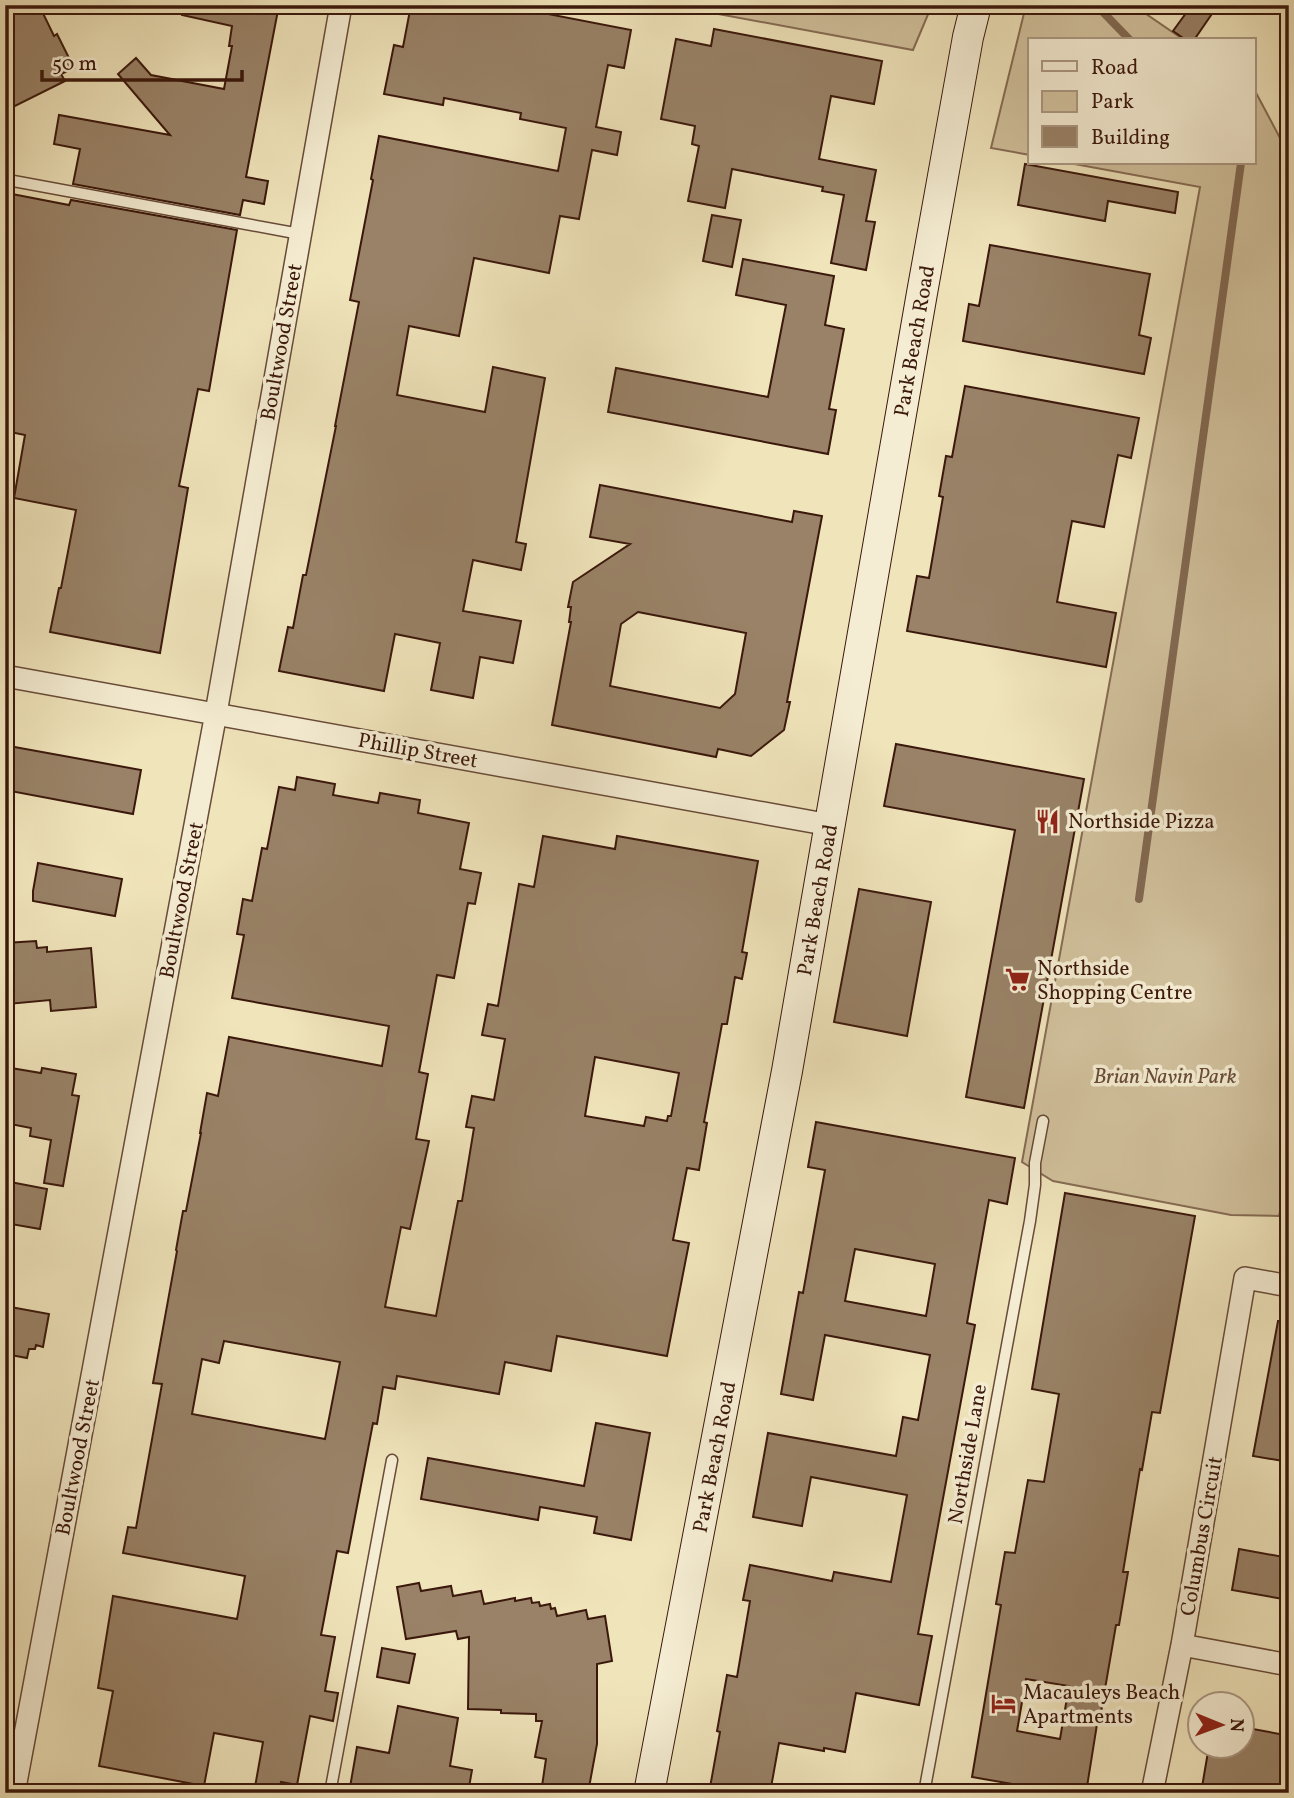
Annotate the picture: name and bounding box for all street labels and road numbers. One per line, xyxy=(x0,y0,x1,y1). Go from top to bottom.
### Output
street label: Boultwood Street xyxy=(254,261,311,423)
street label: Park Beach Road xyxy=(888,263,943,419)
street label: Phillip Street xyxy=(356,727,480,776)
street label: Boultwood Street xyxy=(153,819,212,981)
street label: Park Beach Road xyxy=(791,822,846,978)
street label: Boultwood Street xyxy=(49,1376,108,1538)
street label: Park Beach Road xyxy=(687,1379,744,1535)
street label: Northside Lane xyxy=(942,1382,995,1526)
street label: Columbus Circuit xyxy=(1174,1454,1231,1618)

